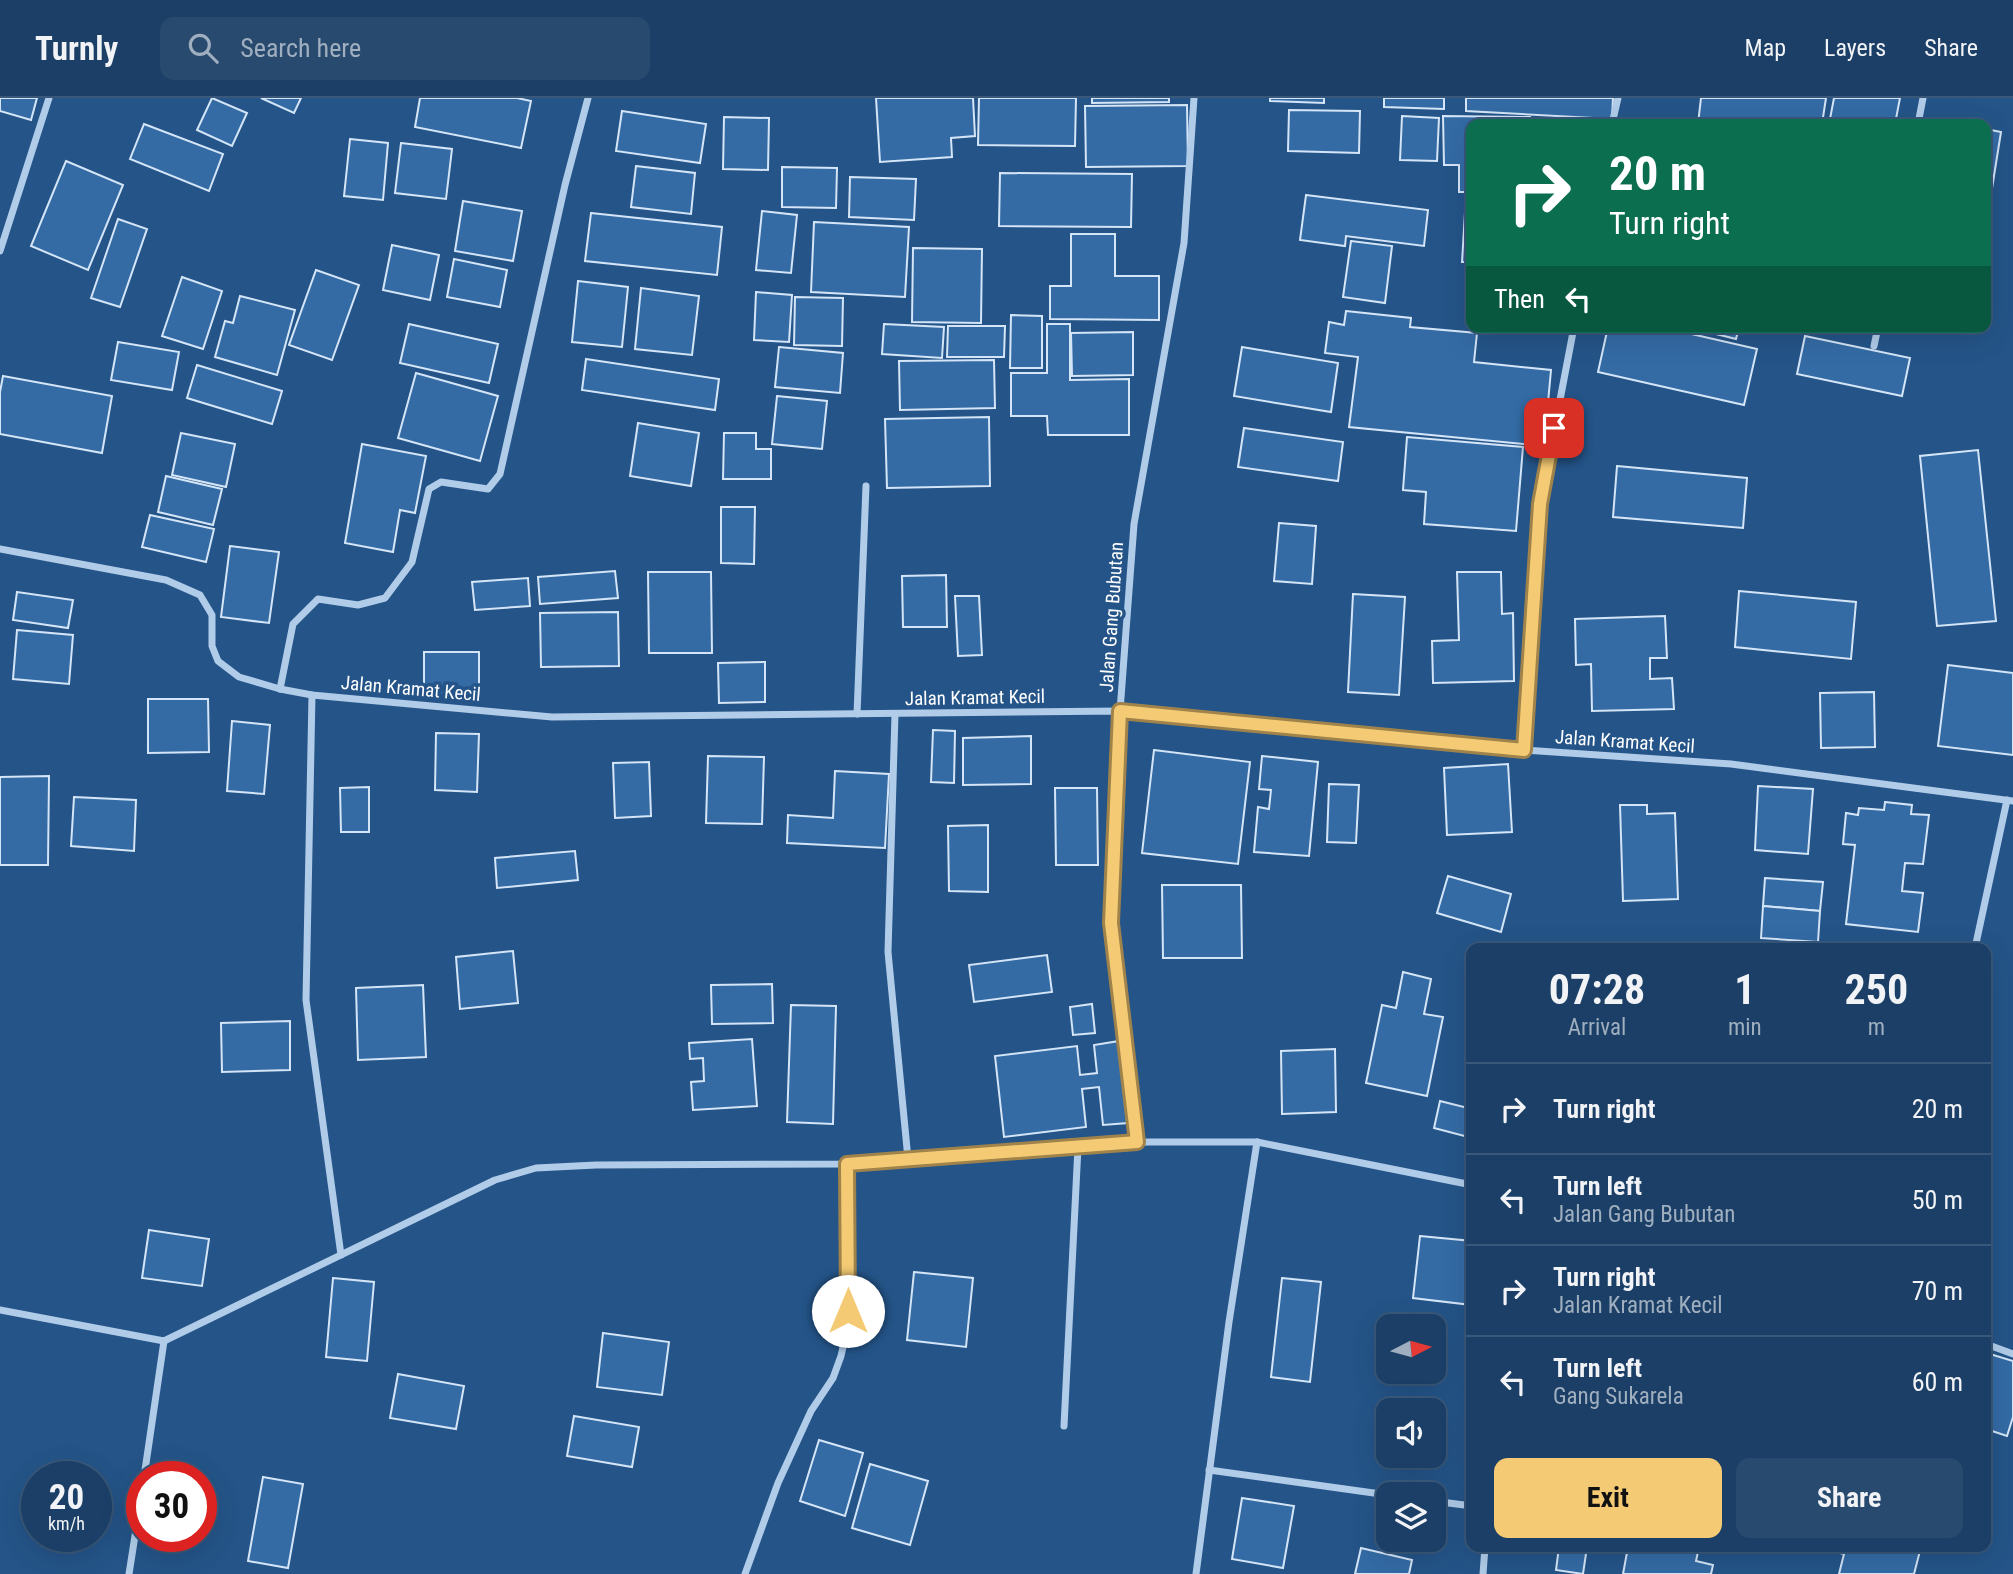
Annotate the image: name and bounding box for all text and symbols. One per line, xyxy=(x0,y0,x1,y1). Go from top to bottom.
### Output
search box xyxy=(160,17,650,80)
text: Turnly xyxy=(35,29,118,68)
icon: search xyxy=(184,29,222,67)
text: Search here xyxy=(240,33,361,63)
text: Map xyxy=(1745,34,1786,62)
text: Layers xyxy=(1824,34,1886,62)
text: Share xyxy=(1924,34,1978,62)
text: 20 m xyxy=(1609,145,1706,202)
icon: right xyxy=(1494,147,1585,238)
text: Turn right xyxy=(1609,204,1730,242)
icon: left xyxy=(1559,280,1597,318)
text: Then xyxy=(1494,284,1545,314)
pin xyxy=(1524,398,1584,458)
icon: arrive xyxy=(1535,409,1573,447)
street label: Jalan Gang Bubutan xyxy=(1095,541,1128,693)
street label: Jalan Kramat Kecil xyxy=(340,671,482,706)
street label: Jalan Kramat Kecil xyxy=(905,685,1045,710)
street label: Jalan Kramat Kecil xyxy=(1554,725,1696,758)
text: 07:28 xyxy=(1549,965,1645,1014)
text: 1 xyxy=(1734,965,1755,1014)
text: 250 xyxy=(1844,965,1908,1014)
text: Arrival xyxy=(1568,1014,1626,1041)
text: min xyxy=(1728,1014,1762,1041)
text: m xyxy=(1868,1014,1885,1041)
icon: right xyxy=(1494,1090,1532,1128)
text: Turn right xyxy=(1553,1094,1655,1124)
text: 20 m xyxy=(1912,1094,1963,1124)
text: Turn left xyxy=(1553,1171,1642,1201)
icon: left xyxy=(1494,1181,1532,1219)
text: 50 m xyxy=(1912,1185,1963,1215)
text: Jalan Gang Bubutan xyxy=(1553,1201,1735,1228)
text: Turn right xyxy=(1553,1262,1655,1292)
icon: right xyxy=(1494,1272,1532,1310)
position arrow xyxy=(811,1274,885,1348)
text: 70 m xyxy=(1912,1276,1963,1306)
text: Jalan Kramat Kecil xyxy=(1553,1292,1723,1319)
north arrow xyxy=(1376,1314,1446,1384)
map controls xyxy=(1376,1314,1446,1552)
text: Turn left xyxy=(1553,1353,1642,1383)
icon: left xyxy=(1494,1363,1532,1401)
text: 60 m xyxy=(1912,1367,1963,1397)
text: Gang Sukarela xyxy=(1553,1383,1684,1410)
button: sound xyxy=(1376,1398,1446,1468)
button: Exit xyxy=(1494,1458,1722,1538)
button: Share xyxy=(1736,1458,1963,1538)
speed limit sign: 30 xyxy=(126,1461,217,1552)
text: 20 xyxy=(49,1477,84,1518)
button: layers xyxy=(1376,1482,1446,1552)
text: km/h xyxy=(48,1513,85,1534)

